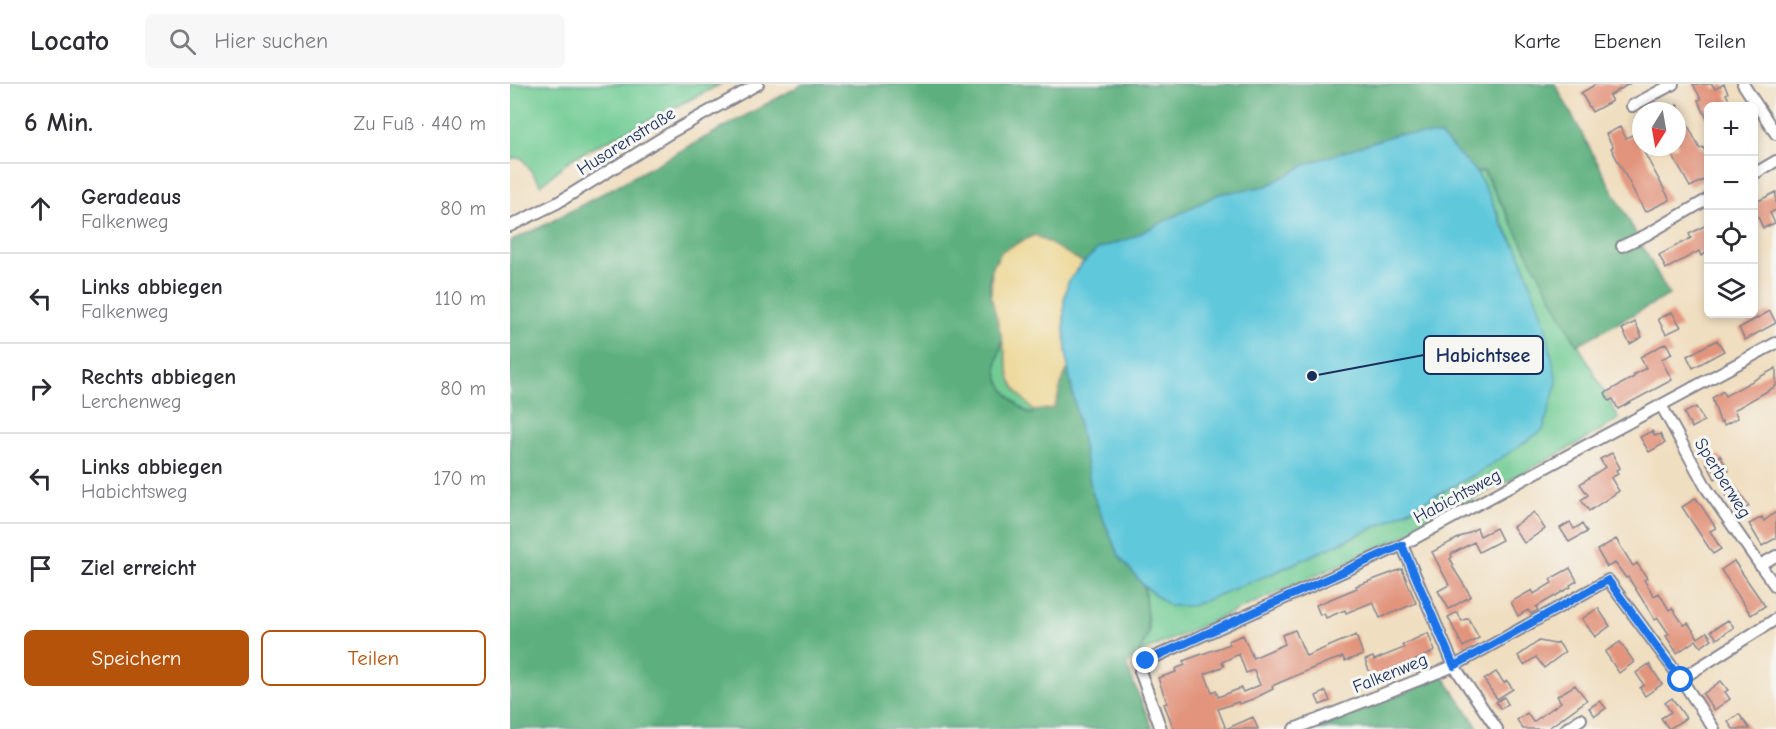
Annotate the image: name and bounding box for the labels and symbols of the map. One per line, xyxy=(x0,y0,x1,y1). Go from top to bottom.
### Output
north arrow xyxy=(1632,102,1686,156)
street label: Husarenstraße xyxy=(573,103,679,180)
callout: Habichtsee xyxy=(1424,336,1543,374)
text: Habichtsee xyxy=(1436,344,1530,367)
street label: Sperberweg xyxy=(1690,434,1755,522)
street label: Habichtsweg xyxy=(1410,465,1505,528)
route end xyxy=(1132,647,1158,673)
street label: Falkenweg xyxy=(1350,649,1431,698)
route start xyxy=(1667,666,1693,692)

